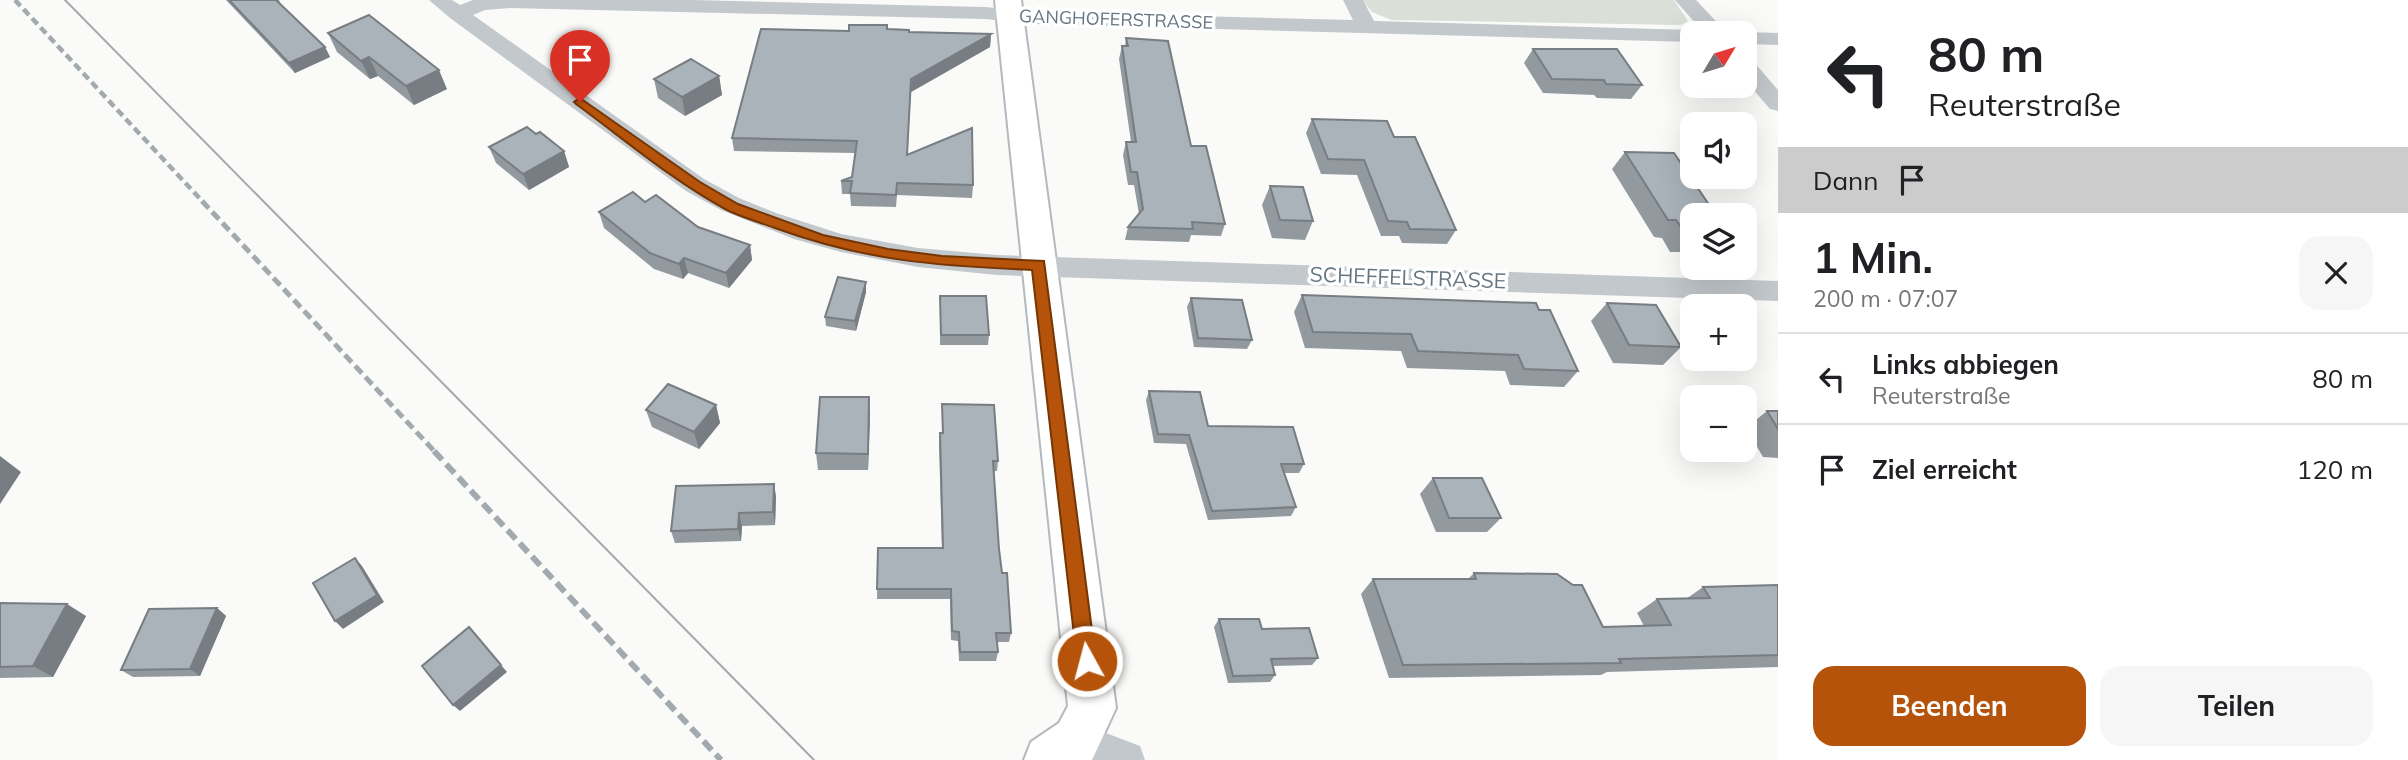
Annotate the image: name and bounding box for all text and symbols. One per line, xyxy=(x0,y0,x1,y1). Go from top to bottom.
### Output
street label: GANGHOFERSTRASSE xyxy=(1019,4,1213,34)
north arrow xyxy=(1680,21,1757,98)
map controls xyxy=(1680,21,1757,462)
text: 80 m xyxy=(1928,23,2044,84)
icon: left xyxy=(1813,28,1904,119)
pin xyxy=(550,30,610,102)
icon: arrive xyxy=(561,41,599,79)
text: Reuterstraße xyxy=(1928,84,2121,124)
button: sound xyxy=(1680,112,1757,189)
icon: arrive xyxy=(1893,161,1931,199)
text: Dann xyxy=(1813,164,1879,197)
button: layers xyxy=(1680,203,1757,280)
text: 1 Min. xyxy=(1813,231,1933,284)
button: close xyxy=(2299,236,2373,310)
street label: SCHEFFELSTRASSE xyxy=(1309,261,1507,293)
text: 200 m · 07:07 xyxy=(1813,284,1958,313)
button: + xyxy=(1680,294,1757,371)
text: Links abbiegen xyxy=(1872,348,2059,381)
icon: left xyxy=(1813,360,1851,398)
text: 80 m xyxy=(2312,362,2373,395)
text: Reuterstraße xyxy=(1872,381,2011,410)
button: − xyxy=(1680,385,1757,462)
icon: arrive xyxy=(1813,451,1851,489)
text: Ziel erreicht xyxy=(1872,453,2017,486)
text: 120 m xyxy=(2297,453,2373,486)
position arrow xyxy=(1050,624,1124,698)
button: Beenden xyxy=(1813,666,2086,746)
button: Teilen xyxy=(2100,666,2373,746)

